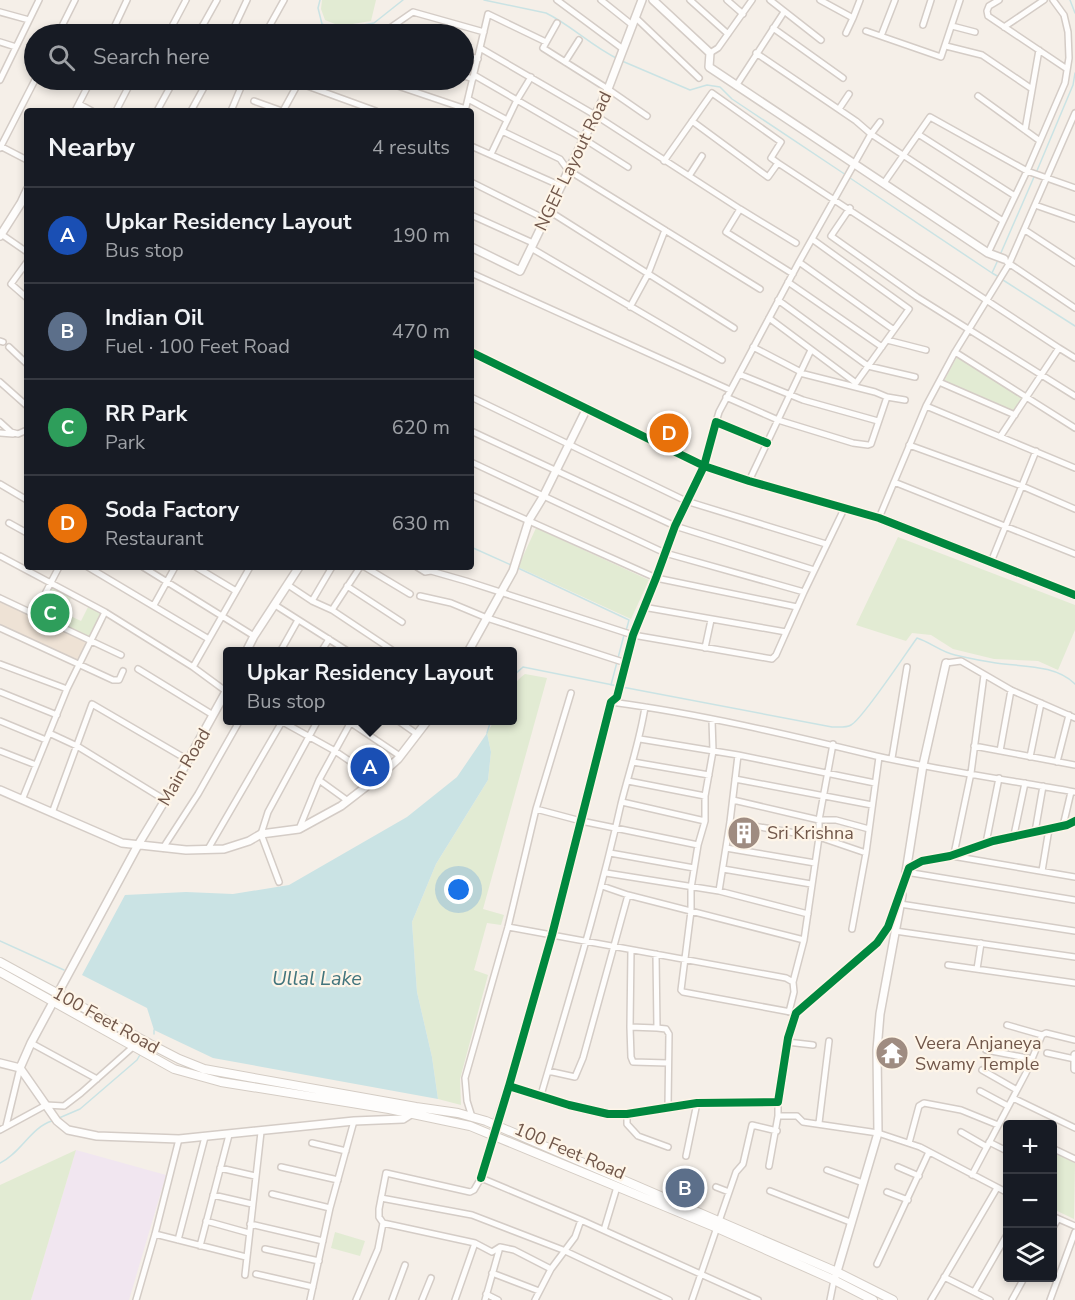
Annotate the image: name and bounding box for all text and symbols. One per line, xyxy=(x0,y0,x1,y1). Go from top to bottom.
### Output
search box xyxy=(24,24,474,90)
icon: search xyxy=(45,41,78,74)
text: Search here xyxy=(93,42,210,72)
street label: NGEF Layout Road xyxy=(529,87,617,235)
text: Nearby xyxy=(48,130,135,165)
text: 4 results xyxy=(372,134,450,161)
text: Upkar Residency Layout xyxy=(105,207,351,237)
text: A xyxy=(60,222,75,249)
text: 190 m xyxy=(392,222,450,249)
text: Bus stop xyxy=(105,237,184,264)
text: Indian Oil xyxy=(105,303,204,333)
text: B xyxy=(61,318,74,345)
text: 470 m xyxy=(392,318,450,345)
text: Fuel · 100 Feet Road xyxy=(105,333,290,360)
text: RR Park xyxy=(105,399,187,429)
pin: D xyxy=(650,410,688,456)
text: C xyxy=(61,414,74,441)
text: 620 m xyxy=(392,414,450,441)
text: Park xyxy=(105,429,145,456)
text: Soda Factory xyxy=(105,495,239,525)
text: D xyxy=(60,510,75,537)
text: 630 m xyxy=(392,510,450,537)
text: Restaurant xyxy=(105,525,203,552)
pin: C xyxy=(31,590,70,636)
popup xyxy=(223,647,517,725)
text: Upkar Residency Layout xyxy=(247,658,493,688)
text: Bus stop xyxy=(247,688,326,715)
street label: Main Road xyxy=(152,724,216,810)
pin: A xyxy=(350,744,389,789)
building icon: Sri Krishna xyxy=(726,815,762,851)
place label: Sri Krishna xyxy=(767,821,854,845)
your location xyxy=(444,875,473,904)
water label: Ullal Lake xyxy=(272,965,362,992)
street label: 100 Feet Road xyxy=(48,981,164,1059)
place label: Veera Anjaneya Swamy Temple xyxy=(914,1031,1041,1076)
temple icon: Veera Anjaneya Swamy Temple xyxy=(874,1035,910,1071)
street label: 100 Feet Road xyxy=(511,1117,629,1185)
map controls xyxy=(1003,1120,1057,1282)
button: + xyxy=(1003,1120,1057,1174)
pin: B xyxy=(666,1166,704,1210)
button: − xyxy=(1003,1174,1057,1228)
button: layers xyxy=(1003,1228,1057,1282)

